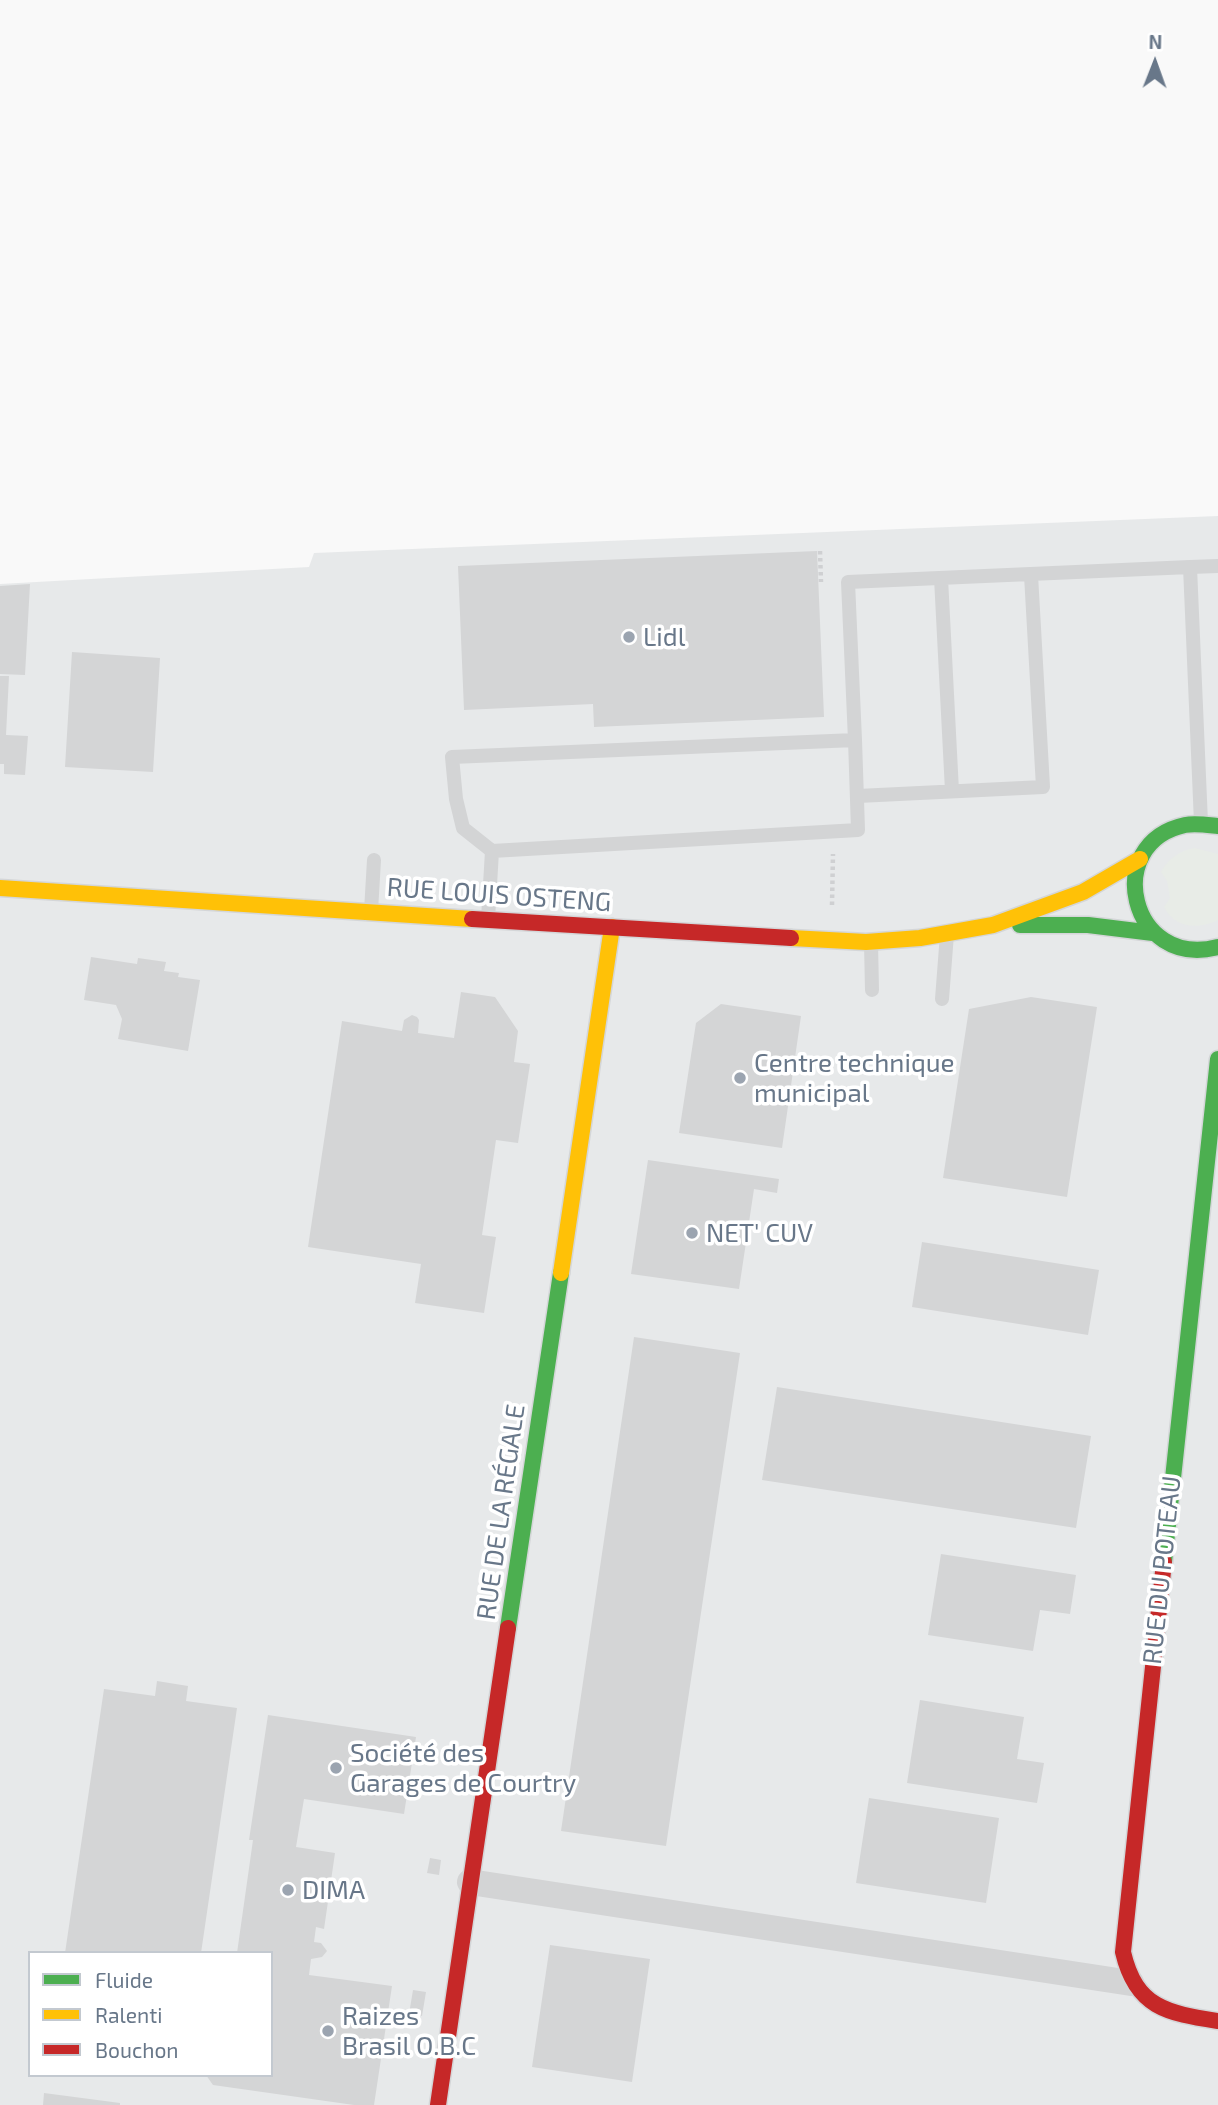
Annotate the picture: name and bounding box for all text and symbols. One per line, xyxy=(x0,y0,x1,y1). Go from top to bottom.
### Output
north arrow xyxy=(1120,28,1190,98)
text: N xyxy=(1148,30,1162,53)
place label: Lidl xyxy=(643,621,685,653)
marker: Lidl xyxy=(621,629,637,645)
street label: RUE LOUIS OSTENG xyxy=(386,872,612,918)
place label: Centre technique municipal xyxy=(754,1047,954,1108)
marker: Centre technique municipal xyxy=(732,1070,748,1086)
place label: NET' CUV xyxy=(706,1217,813,1249)
marker: NET' CUV xyxy=(684,1225,700,1241)
street label: RUE DE LA RÉGALE xyxy=(470,1402,532,1622)
street label: RUE DU POTEAU xyxy=(1137,1474,1187,1666)
place label: Société des Garages de Courtry xyxy=(350,1737,576,1798)
marker: Société des Garages de Courtry xyxy=(328,1760,344,1776)
place label: DIMA xyxy=(302,1874,365,1906)
marker: DIMA xyxy=(280,1882,296,1898)
legend xyxy=(28,1951,273,2077)
text: Fluide xyxy=(95,1967,153,1992)
place label: Raizes Brasil O.B.C xyxy=(342,2000,476,2062)
text: Ralenti xyxy=(95,2002,162,2027)
marker: Raizes Brasil O.B.C xyxy=(320,2023,336,2039)
text: Bouchon xyxy=(95,2037,179,2062)

